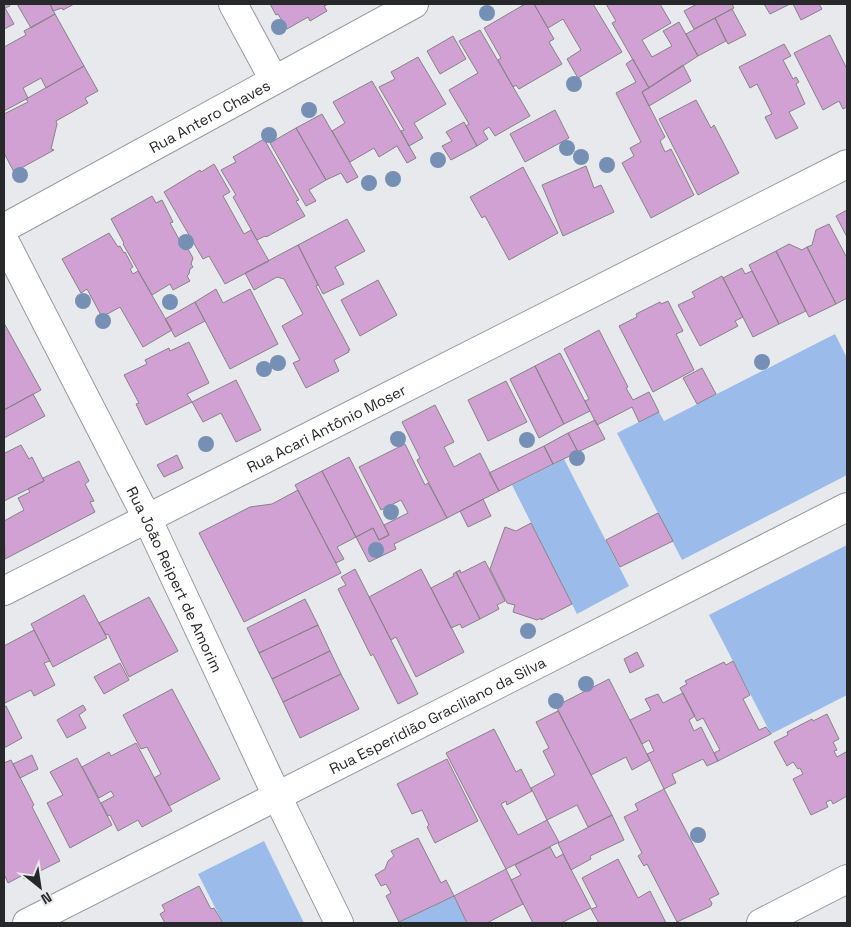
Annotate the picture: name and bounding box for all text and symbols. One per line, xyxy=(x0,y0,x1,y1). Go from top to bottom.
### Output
street label: Rua Antero Chaves xyxy=(146,75,273,157)
street label: Rua Acari Antônio Moser xyxy=(243,379,409,476)
street label: Rua João Reipert de Amorim xyxy=(123,483,227,675)
street label: Rua Esperidião Graciliano da Silva xyxy=(326,652,549,778)
north arrow xyxy=(15,862,65,912)
text: N xyxy=(38,888,55,908)

